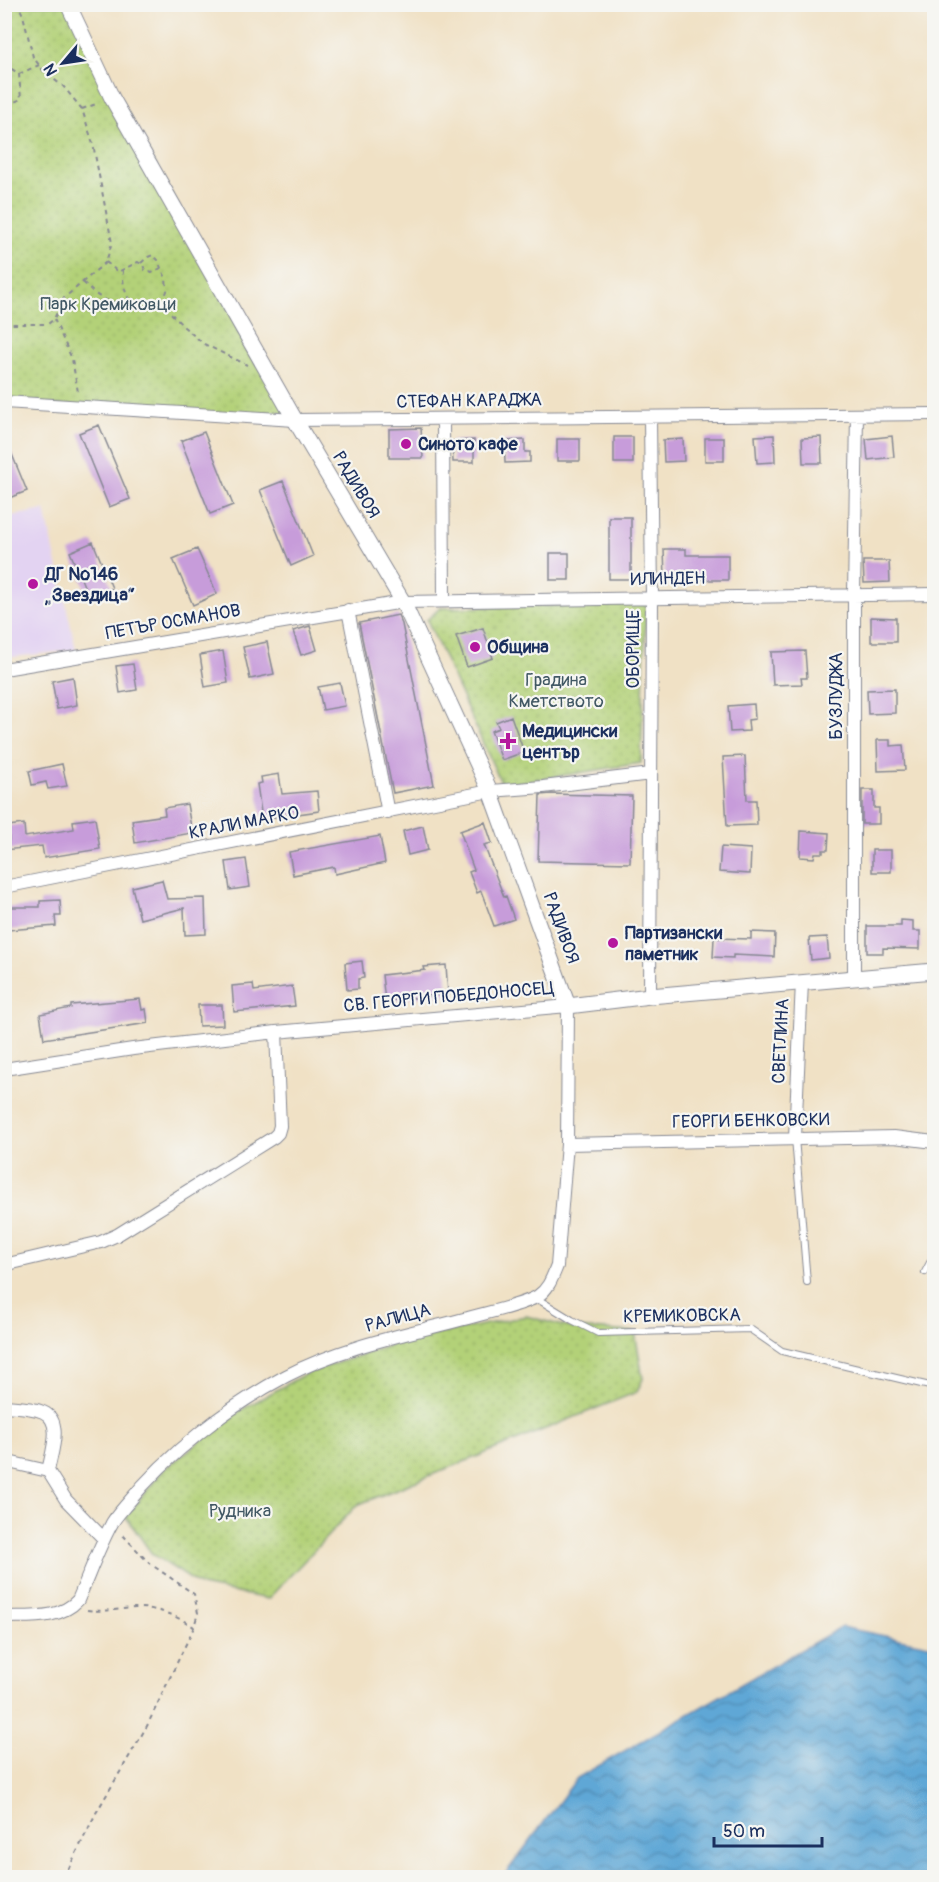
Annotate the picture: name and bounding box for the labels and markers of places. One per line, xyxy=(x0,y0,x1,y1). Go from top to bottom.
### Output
place label: Синото кафе xyxy=(418,433,519,456)
marker: Синото кафе xyxy=(399,437,413,451)
place label: ДГ №146 „Звездица“ xyxy=(44,563,135,607)
marker: ДГ №146 „Звездица“ xyxy=(26,577,40,591)
place label: Община xyxy=(487,636,549,659)
marker: Община xyxy=(468,640,482,654)
place label: Медицински център xyxy=(522,720,617,764)
marker: Медицински център xyxy=(499,732,517,750)
place label: Партизански паметник xyxy=(625,922,722,966)
marker: Партизански паметник xyxy=(606,936,620,950)

